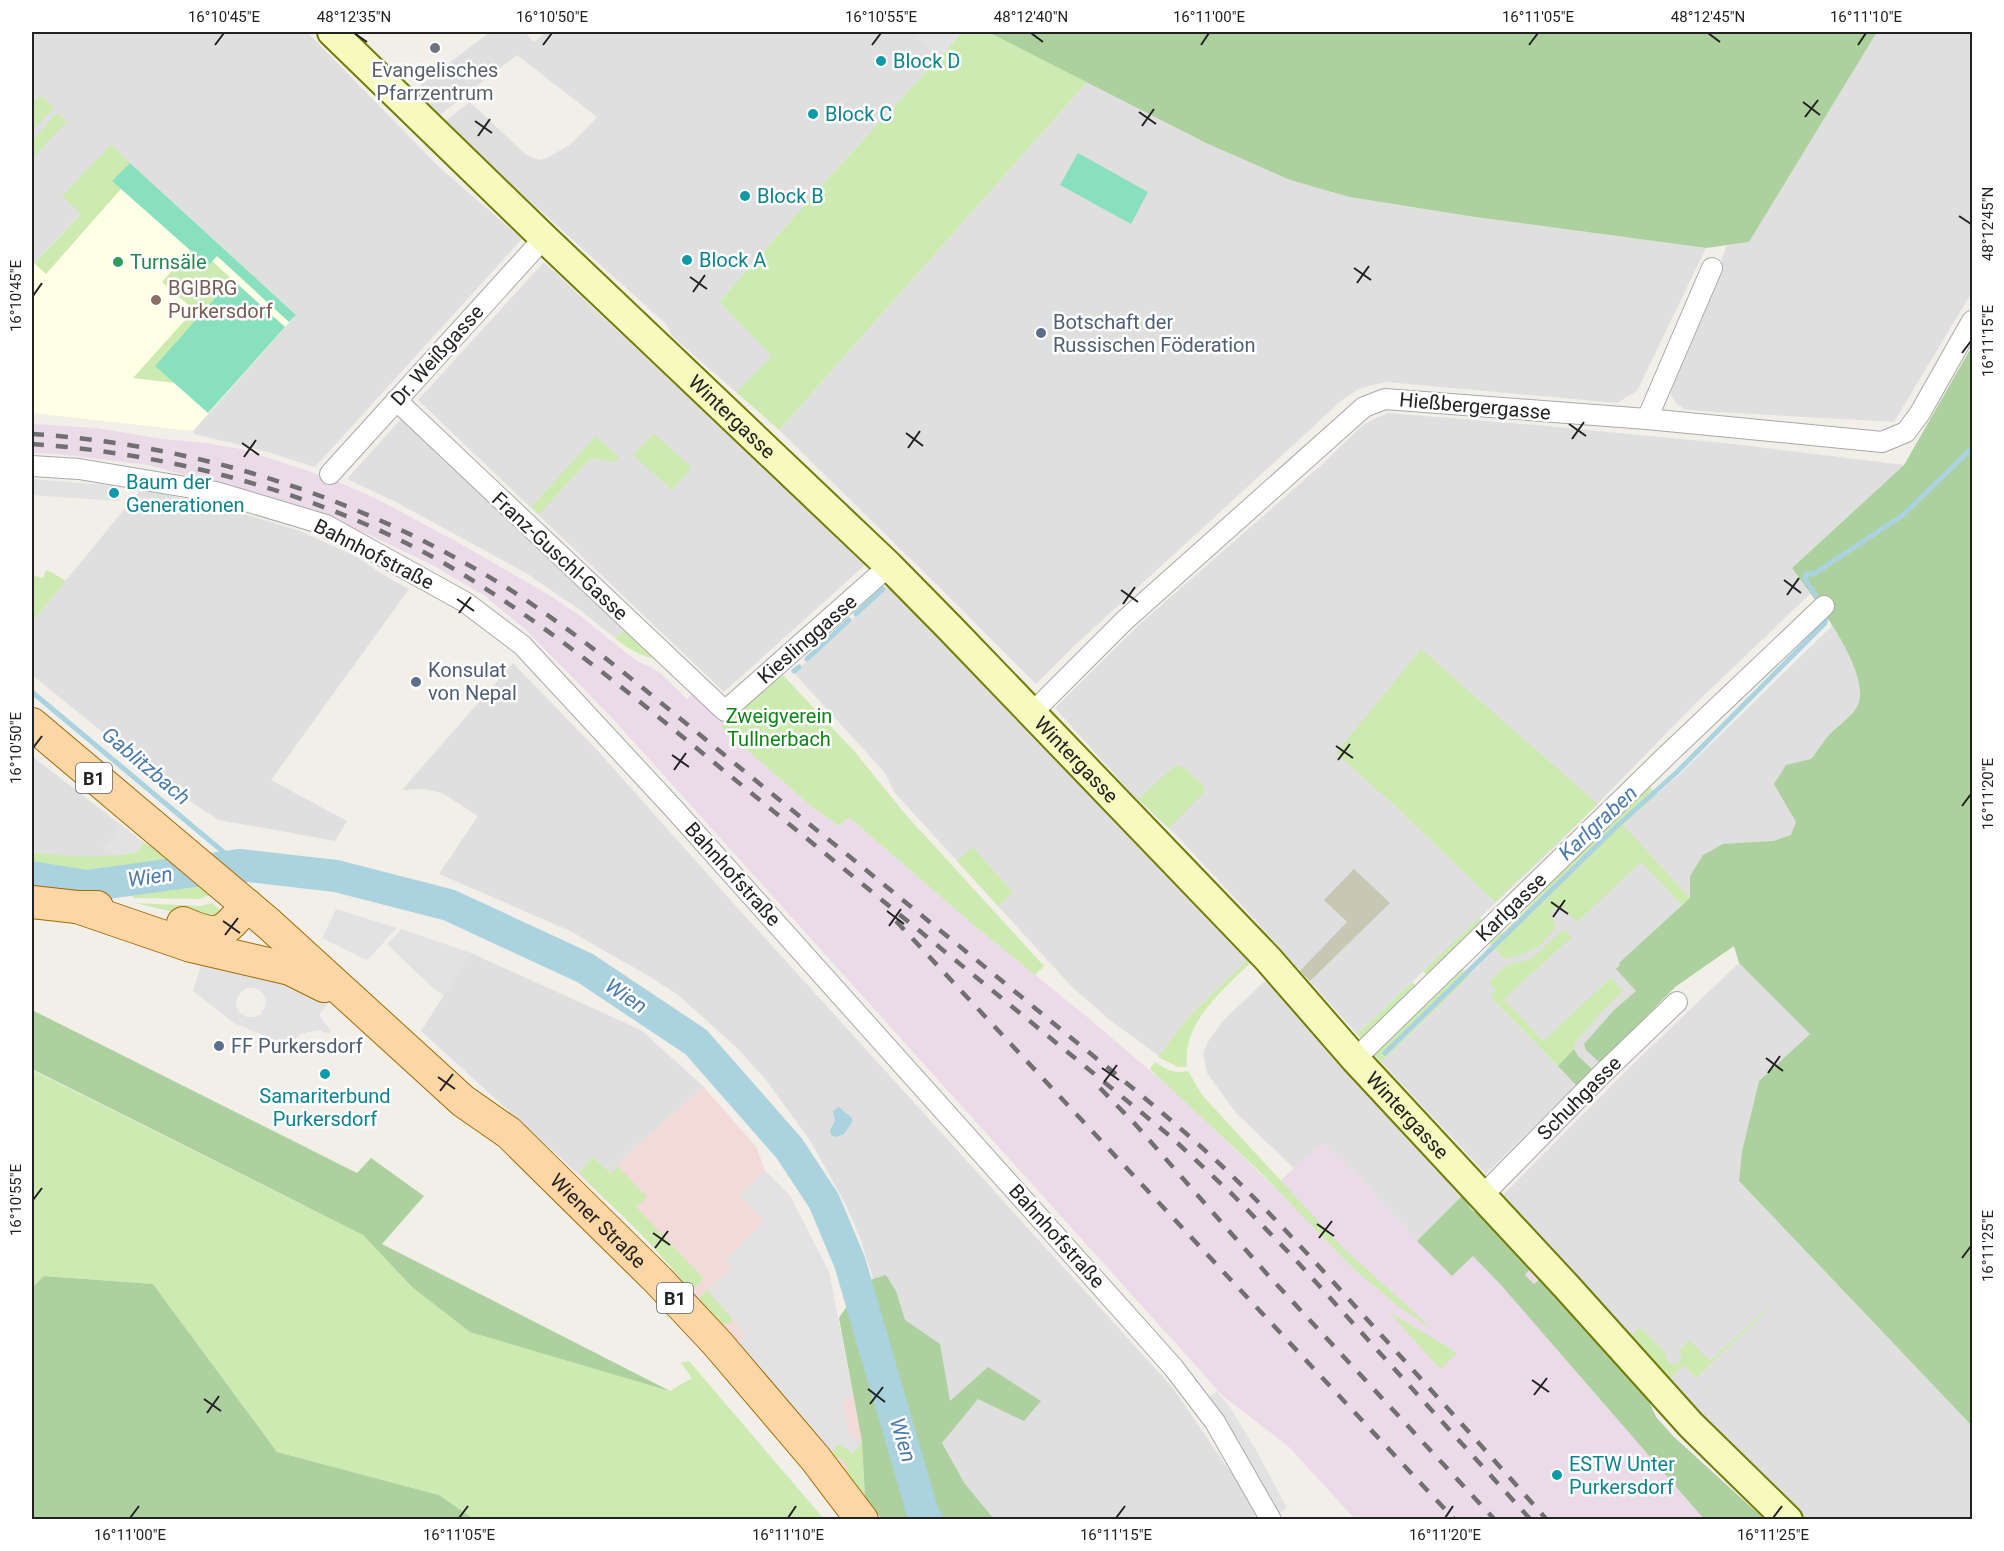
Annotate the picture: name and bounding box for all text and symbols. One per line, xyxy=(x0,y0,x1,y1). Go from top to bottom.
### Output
text: 16°10'45"E xyxy=(188,8,261,26)
text: 48°12'35"N xyxy=(317,8,391,26)
text: 16°10'50"E xyxy=(516,8,589,26)
text: 16°10'55"E xyxy=(845,8,918,26)
text: 48°12'40"N xyxy=(994,8,1068,26)
text: 16°11'00"E xyxy=(1173,8,1246,26)
text: 16°11'05"E xyxy=(1502,8,1575,26)
text: 48°12'45"N xyxy=(1671,8,1745,26)
text: 16°11'10"E xyxy=(1830,8,1903,26)
marker: Evangelisches Pfarrzentrum xyxy=(428,41,442,55)
place label: Block D xyxy=(893,49,960,73)
marker: Block D xyxy=(874,54,888,68)
place label: Evangelisches Pfarrzentrum xyxy=(372,58,498,105)
place label: Block C xyxy=(825,102,892,126)
marker: Block C xyxy=(806,107,820,121)
place label: Block B xyxy=(757,184,824,208)
text: 48°12'45"N xyxy=(1979,187,1997,261)
marker: Block B xyxy=(738,189,752,203)
place label: Block A xyxy=(699,248,766,272)
place label: Turnsäle xyxy=(130,250,207,274)
marker: Block A xyxy=(680,253,694,267)
marker: Turnsäle xyxy=(111,255,125,269)
text: 16°10'45"E xyxy=(7,259,25,332)
place label: BG|BRG Purkersdorf xyxy=(168,276,273,323)
marker: BG|BRG Purkersdorf xyxy=(149,293,163,307)
street label: Dr. Weißgasse xyxy=(386,300,488,410)
text: 16°11'15"E xyxy=(1979,304,1997,377)
place label: Botschaft der Russischen Föderation xyxy=(1053,310,1256,357)
marker: Botschaft der Russischen Föderation xyxy=(1034,326,1048,340)
street label: Wintergasse xyxy=(684,370,780,464)
street label: Hießbergergasse xyxy=(1398,387,1552,425)
place label: Baum der Generationen xyxy=(126,470,245,517)
marker: Baum der Generationen xyxy=(107,486,121,500)
street label: Franz-Guschl-Gasse xyxy=(487,487,633,625)
street label: Bahnhofstraße xyxy=(310,513,438,595)
street label: Kieslinggasse xyxy=(752,589,862,689)
place label: Konsulat von Nepal xyxy=(428,658,517,705)
marker: Konsulat von Nepal xyxy=(409,675,423,689)
park label: Zweigverein Tullnerbach xyxy=(726,704,832,751)
text: 16°10'50"E xyxy=(7,711,25,784)
street label: Wintergasse xyxy=(1029,711,1123,808)
water label: Gablitzbach xyxy=(97,722,195,810)
text: 16°11'20"E xyxy=(1979,757,1997,830)
road number: B1 xyxy=(76,763,112,793)
water label: Karlgraben xyxy=(1554,781,1642,865)
street label: Bahnhofstraße xyxy=(680,817,786,931)
water label: Wien xyxy=(126,862,174,892)
street label: Karlgasse xyxy=(1471,868,1551,946)
water label: Wien xyxy=(601,973,651,1019)
place label: FF Purkersdorf xyxy=(231,1034,363,1058)
marker: FF Purkersdorf xyxy=(212,1039,226,1053)
street label: Schuhgasse xyxy=(1532,1051,1626,1145)
marker: Samariterbund Purkersdorf xyxy=(318,1067,332,1081)
street label: Wintergasse xyxy=(1361,1067,1454,1164)
place label: Samariterbund Purkersdorf xyxy=(259,1084,391,1131)
text: 16°10'55"E xyxy=(7,1163,25,1236)
street label: Wiener Straße xyxy=(545,1169,651,1273)
street label: Bahnhofstraße xyxy=(1004,1179,1110,1293)
text: 16°11'25"E xyxy=(1979,1209,1997,1282)
road number: B1 xyxy=(657,1283,693,1313)
water label: Wien xyxy=(885,1415,921,1465)
place label: ESTW Unter Purkersdorf xyxy=(1569,1452,1675,1499)
marker: ESTW Unter Purkersdorf xyxy=(1550,1468,1564,1482)
text: 16°11'00"E xyxy=(94,1526,167,1544)
text: 16°11'05"E xyxy=(423,1526,496,1544)
text: 16°11'10"E xyxy=(752,1526,825,1544)
text: 16°11'15"E xyxy=(1080,1526,1153,1544)
text: 16°11'20"E xyxy=(1409,1526,1482,1544)
text: 16°11'25"E xyxy=(1737,1526,1810,1544)

